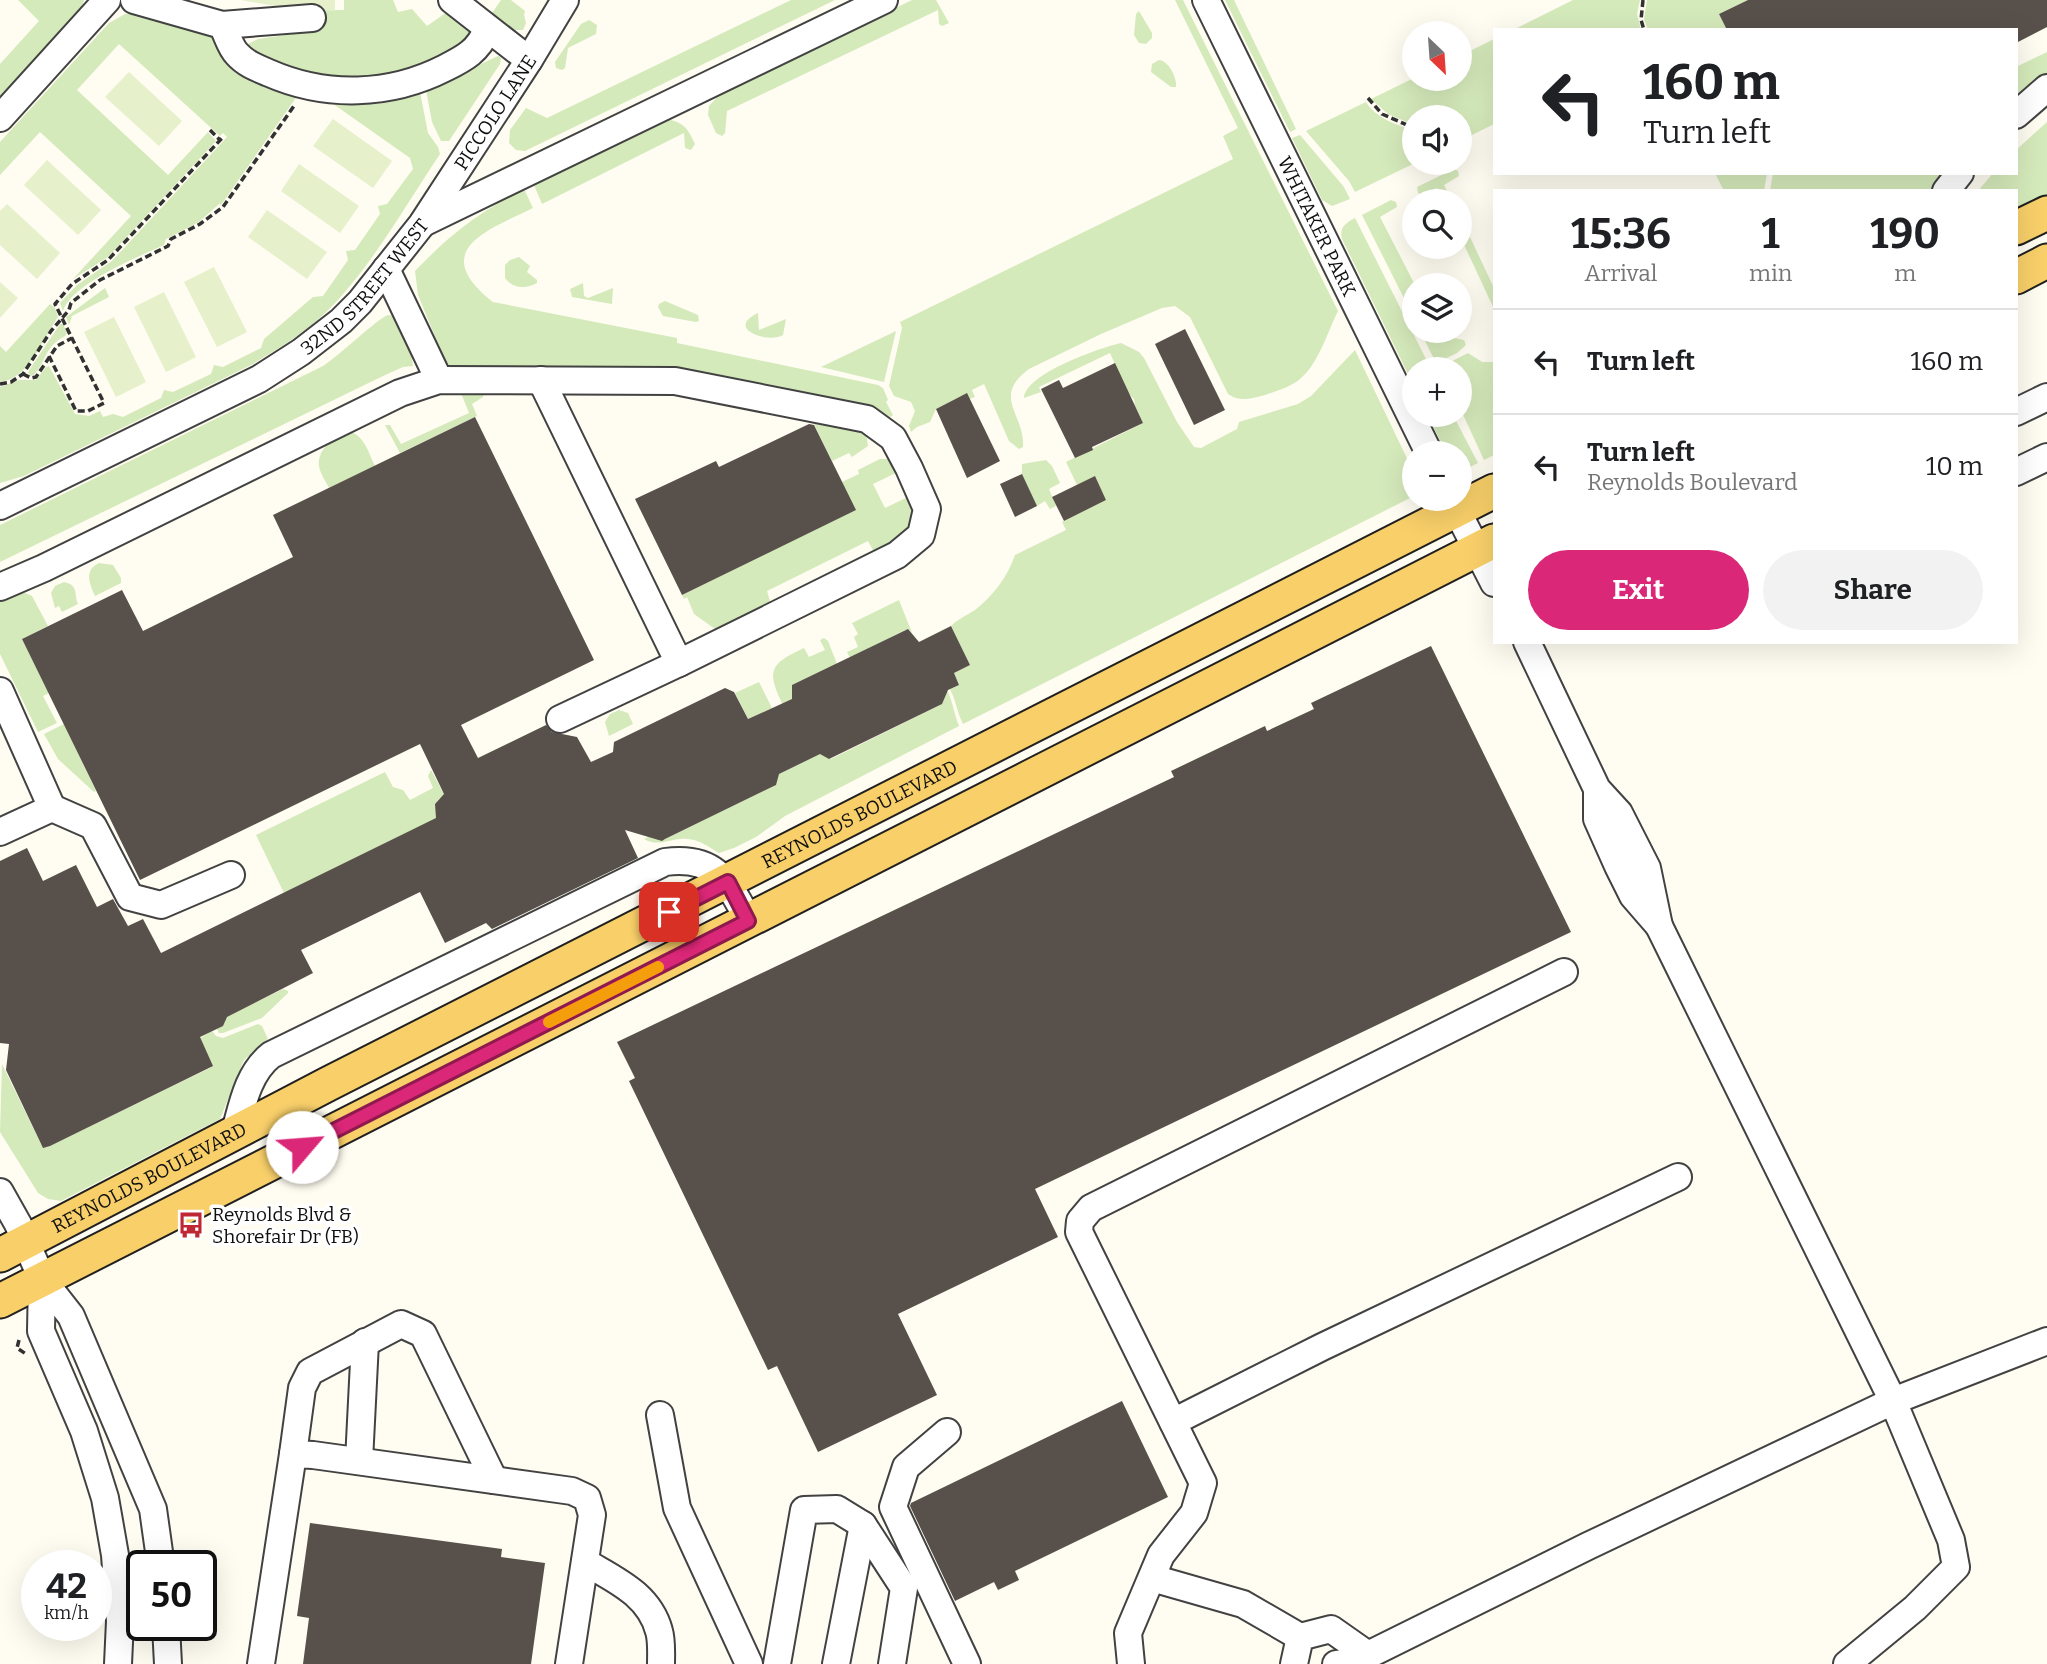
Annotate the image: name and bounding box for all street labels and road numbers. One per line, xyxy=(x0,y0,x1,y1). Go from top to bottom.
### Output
street label: PICCOLO LANE xyxy=(449,50,541,174)
street label: WHITAKER PARK xyxy=(1273,152,1362,300)
street label: 32ND STREET WEST xyxy=(296,214,433,360)
street label: REYNOLDS BOULEVARD xyxy=(758,754,961,873)
street label: REYNOLDS BOULEVARD xyxy=(48,1117,250,1238)

